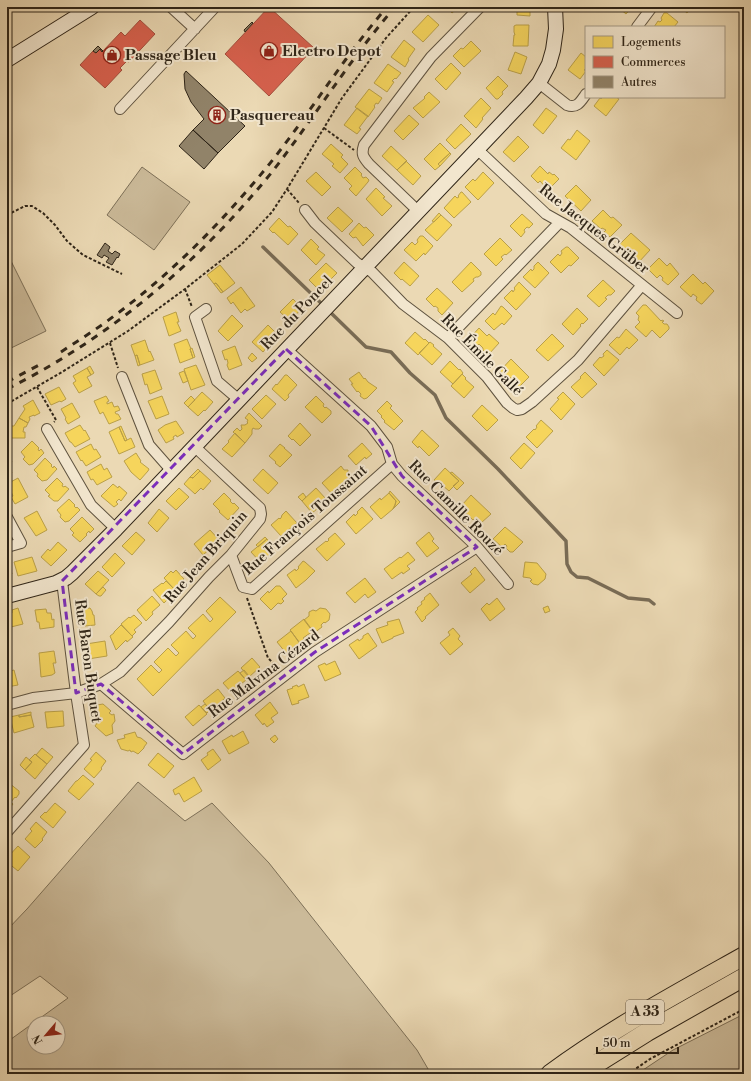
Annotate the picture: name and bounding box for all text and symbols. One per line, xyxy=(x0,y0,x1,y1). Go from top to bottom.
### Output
legend xyxy=(585,26,725,98)
text: Logements xyxy=(621,35,681,50)
shop icon: Electro Depot xyxy=(259,41,279,61)
place label: Electro Depot xyxy=(282,42,382,61)
shop icon: Passage Bleu xyxy=(102,45,122,65)
place label: Passage Bleu xyxy=(125,46,217,65)
text: Commerces xyxy=(621,55,686,70)
text: Autres xyxy=(620,75,657,90)
building icon: Pasquereau xyxy=(207,105,227,125)
place label: Pasquereau xyxy=(230,106,315,125)
street label: Rue Jacques Grüber xyxy=(535,180,654,278)
street label: Rue du Poncel xyxy=(257,271,338,354)
street label: Rue Émile Gallé xyxy=(437,309,528,400)
street label: Rue Camille Rouzé xyxy=(404,456,508,560)
street label: Rue François Toussaint xyxy=(239,460,372,579)
street label: Rue Jean Briquin xyxy=(160,507,252,607)
street label: Rue Baron Buquet xyxy=(70,598,106,725)
street label: Rue Malvina Cézard xyxy=(205,626,324,722)
road number: A 33 xyxy=(626,1000,664,1024)
north arrow xyxy=(26,1015,66,1055)
scale bar xyxy=(597,1029,678,1055)
text: N xyxy=(30,1032,46,1046)
text: 50 m xyxy=(603,1036,631,1051)

